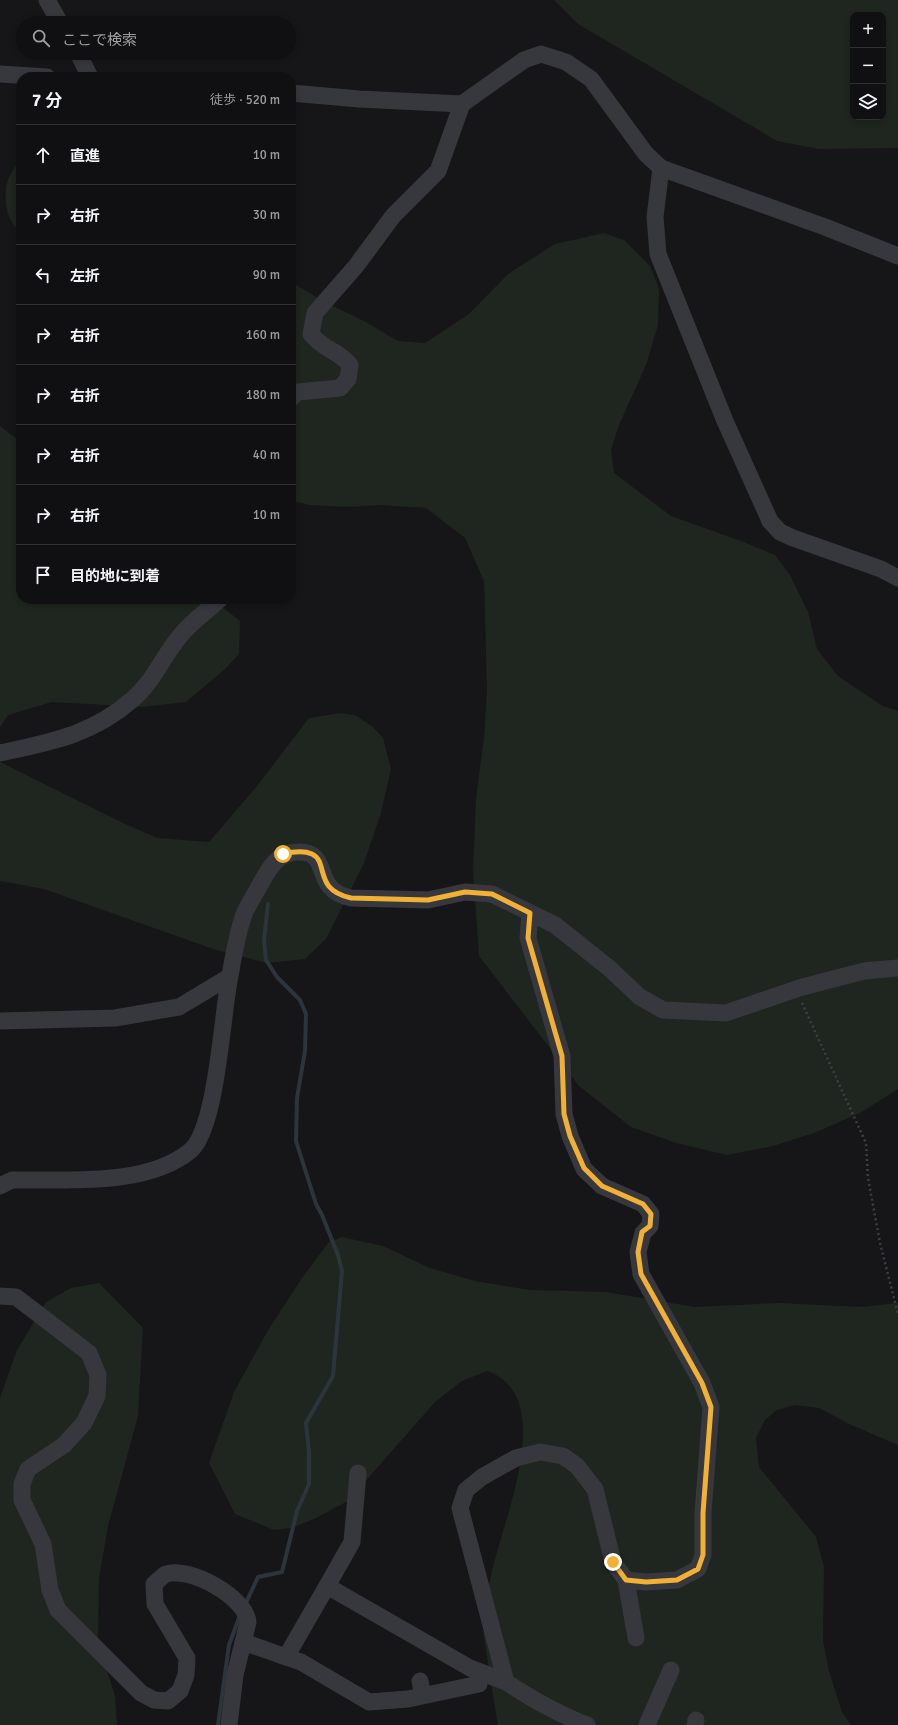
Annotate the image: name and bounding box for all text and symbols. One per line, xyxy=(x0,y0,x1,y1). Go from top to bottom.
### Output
map controls xyxy=(850,12,886,120)
button: + xyxy=(850,12,886,48)
search box xyxy=(16,16,296,60)
icon: search xyxy=(30,27,52,49)
text: ここで検索 xyxy=(62,31,137,49)
button: − xyxy=(850,48,886,84)
button: layers xyxy=(850,84,886,120)
text: 7 分 xyxy=(32,90,62,111)
text: 徒歩 · 520 m xyxy=(210,92,280,108)
icon: ahead xyxy=(32,144,54,166)
text: 直進 xyxy=(70,147,100,165)
text: 10 m xyxy=(253,147,280,163)
icon: right xyxy=(32,204,54,226)
text: 右折 xyxy=(70,207,100,225)
text: 30 m xyxy=(253,207,280,223)
icon: left xyxy=(32,264,54,286)
text: 左折 xyxy=(70,267,100,285)
text: 90 m xyxy=(253,267,280,283)
icon: right xyxy=(32,324,54,346)
text: 右折 xyxy=(70,327,100,345)
text: 160 m xyxy=(246,327,280,343)
icon: right xyxy=(32,384,54,406)
text: 右折 xyxy=(70,387,100,405)
text: 180 m xyxy=(246,387,280,403)
icon: right xyxy=(32,444,54,466)
text: 右折 xyxy=(70,447,100,465)
text: 40 m xyxy=(253,447,280,463)
icon: right xyxy=(32,504,54,526)
text: 右折 xyxy=(70,507,100,525)
text: 10 m xyxy=(253,507,280,523)
icon: arrive xyxy=(32,564,54,586)
text: 目的地に到着 xyxy=(70,567,160,585)
route start xyxy=(274,845,292,863)
route end xyxy=(604,1553,622,1571)

